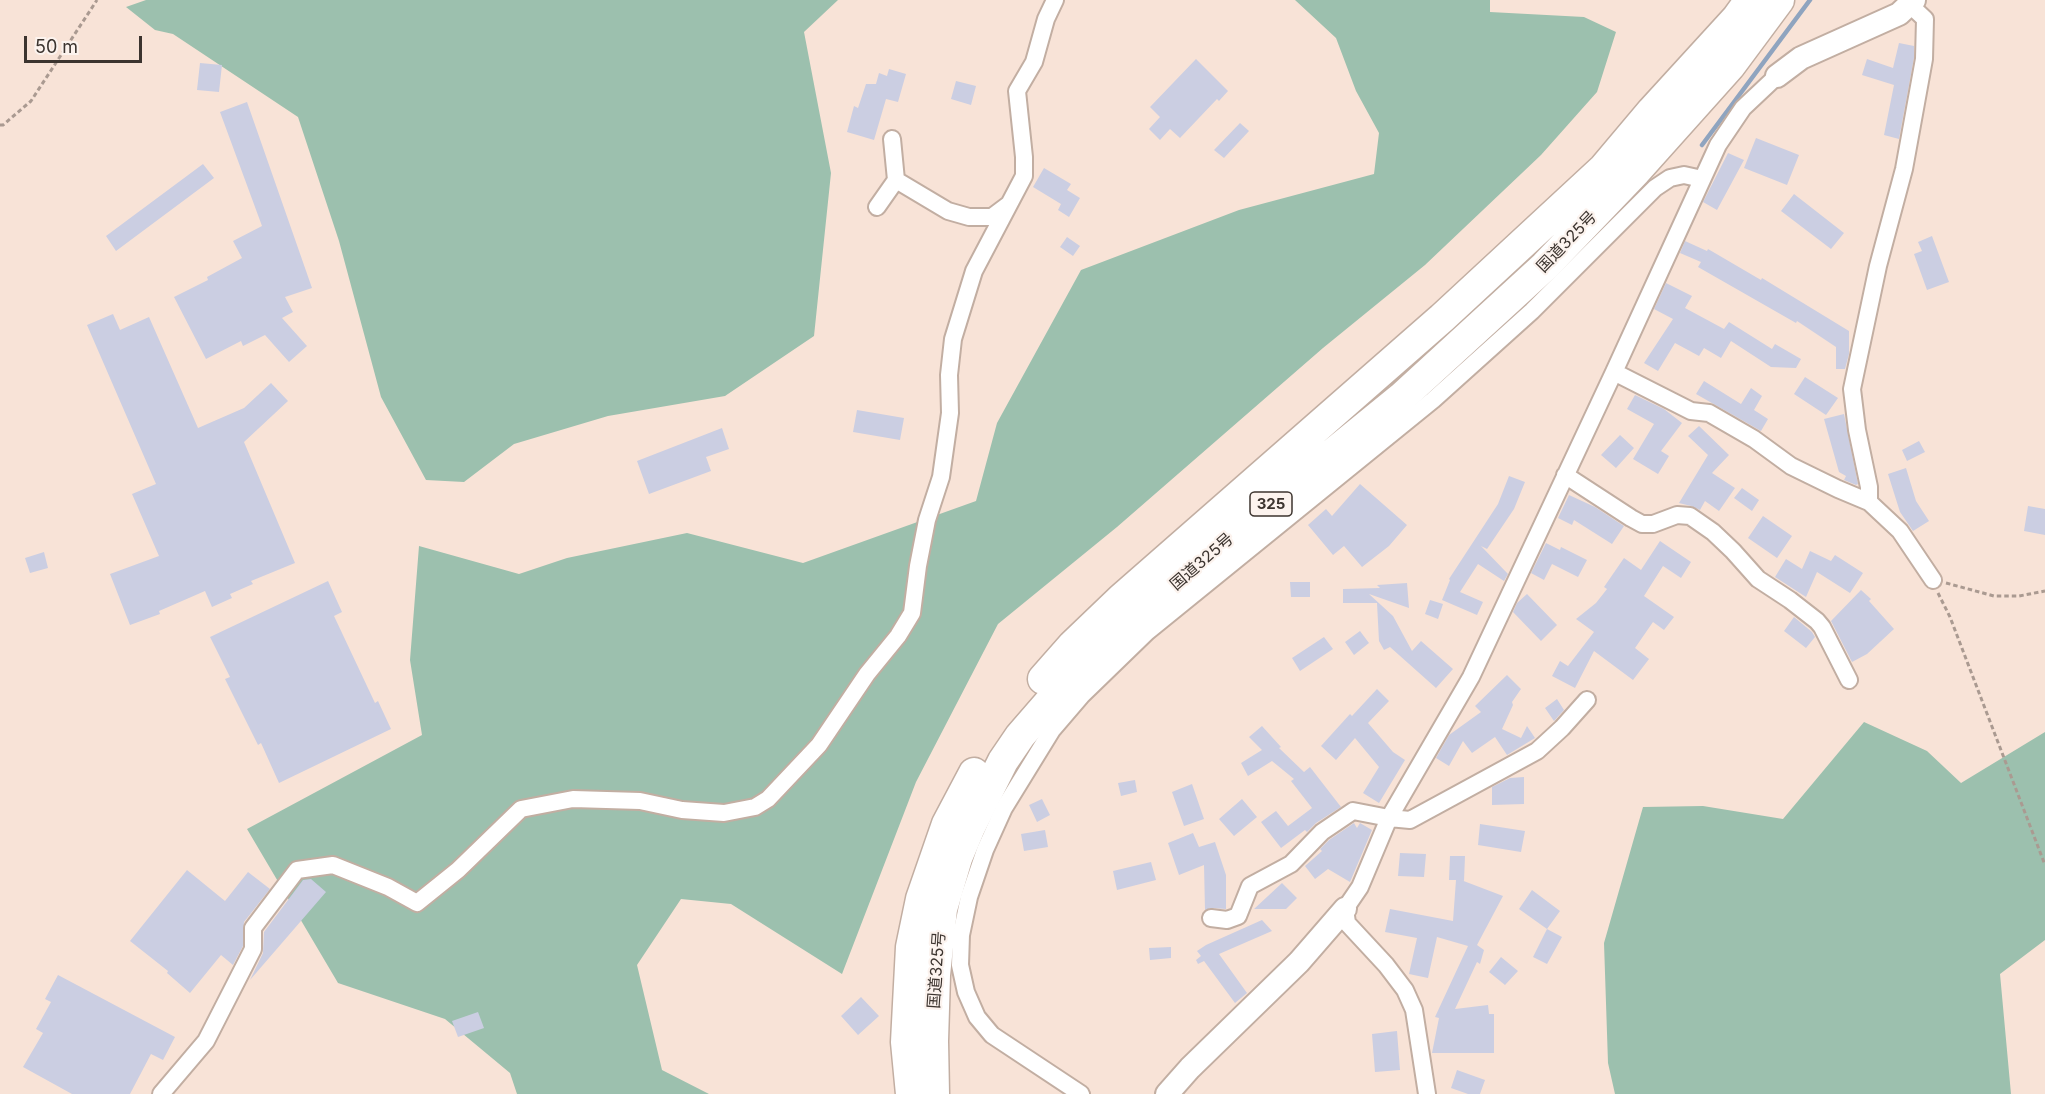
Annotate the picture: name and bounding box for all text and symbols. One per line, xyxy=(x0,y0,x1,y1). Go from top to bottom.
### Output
scale bar xyxy=(27,24,146,62)
text: 50 m xyxy=(35,36,78,57)
street label: 国道325号 xyxy=(1533,208,1601,276)
road number: 325 xyxy=(1250,492,1292,516)
street label: 国道325号 xyxy=(1167,529,1237,595)
street label: 国道325号 xyxy=(925,931,949,1009)

